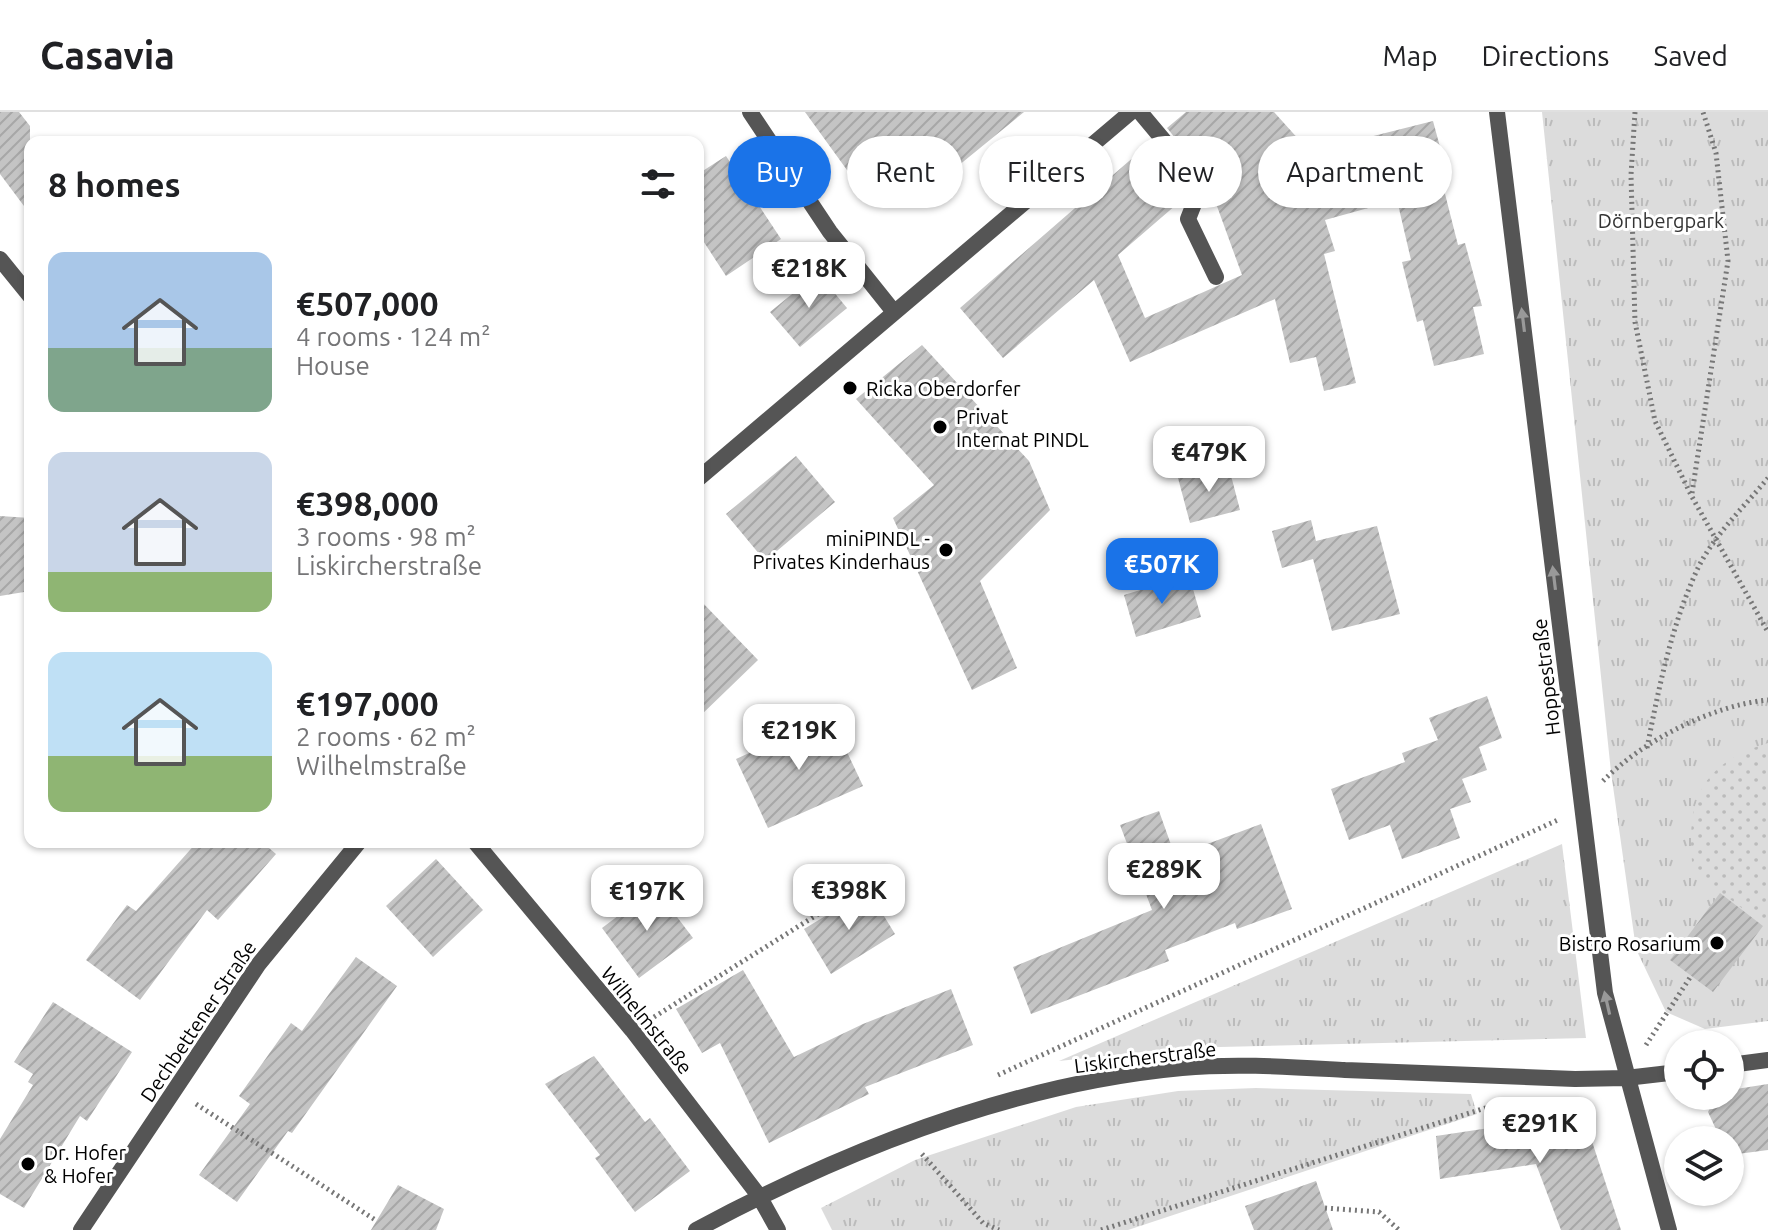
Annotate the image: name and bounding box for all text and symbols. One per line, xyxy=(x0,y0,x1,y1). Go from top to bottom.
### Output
text: Casavia xyxy=(40,34,175,76)
text: Map xyxy=(1382,40,1438,71)
text: Directions xyxy=(1482,40,1609,71)
text: Saved xyxy=(1653,40,1728,71)
chip: Buy xyxy=(728,136,831,208)
chip: Rent xyxy=(847,136,963,208)
chip: Filters xyxy=(979,136,1113,208)
chip: New xyxy=(1129,136,1242,208)
chip: Apartment xyxy=(1258,136,1452,208)
icon: filters xyxy=(636,162,680,206)
text: 8 homes xyxy=(48,165,181,203)
park label: Dörnbergpark xyxy=(1598,209,1724,232)
pin: €218K xyxy=(753,242,865,310)
text: €218K xyxy=(771,253,847,282)
icon: home xyxy=(112,284,208,380)
text: €507,000 xyxy=(296,284,439,322)
one-way arrow xyxy=(1516,307,1529,332)
text: 4 rooms · 124 m² xyxy=(296,322,491,351)
text: House xyxy=(296,351,370,380)
place label: Ricka Oberdorfer xyxy=(866,377,1021,400)
marker: Ricka Oberdorfer xyxy=(841,379,859,397)
place label: Privat Internat PINDL xyxy=(956,405,1089,451)
marker: Privat Internat PINDL xyxy=(931,418,949,436)
pin: €479K xyxy=(1153,426,1265,494)
text: €479K xyxy=(1171,437,1247,466)
icon: home xyxy=(112,484,208,580)
text: €398,000 xyxy=(296,484,439,522)
text: 3 rooms · 98 m² xyxy=(296,522,476,551)
place label: miniPINDL - Privates Kinderhaus xyxy=(753,527,930,573)
pin: €507K xyxy=(1106,538,1218,606)
marker: miniPINDL - Privates Kinderhaus xyxy=(937,541,955,559)
text: €507K xyxy=(1124,549,1200,578)
text: Liskircherstraße xyxy=(296,551,482,580)
one-way arrow xyxy=(1547,565,1560,590)
street label: Hoppestraße xyxy=(1527,617,1565,737)
icon: home xyxy=(112,684,208,780)
text: €197,000 xyxy=(296,684,439,722)
pin: €219K xyxy=(743,704,855,772)
text: €219K xyxy=(761,715,837,744)
text: 2 rooms · 62 m² xyxy=(296,722,476,751)
text: Wilhelmstraße xyxy=(296,751,467,780)
pin: €289K xyxy=(1108,843,1220,911)
text: €289K xyxy=(1126,854,1202,883)
pin: €398K xyxy=(793,864,905,932)
pin: €197K xyxy=(591,865,703,933)
text: €398K xyxy=(811,875,887,904)
text: €197K xyxy=(609,876,685,905)
place label: Bistro Rosarium xyxy=(1559,932,1701,955)
marker: Bistro Rosarium xyxy=(1708,934,1726,952)
street label: Dechbettener Straße xyxy=(136,936,260,1106)
street label: Wilhelmstraße xyxy=(597,962,697,1078)
one-way arrow xyxy=(1601,990,1613,1015)
map controls xyxy=(1664,1030,1744,1206)
button: locate xyxy=(1664,1030,1744,1110)
street label: Liskircherstraße xyxy=(1073,1037,1217,1077)
pin: €291K xyxy=(1484,1097,1596,1165)
text: €291K xyxy=(1502,1108,1578,1137)
button: layers xyxy=(1664,1126,1744,1206)
place label: Dr. Hofer & Hofer xyxy=(44,1141,127,1187)
marker: Dr. Hofer & Hofer xyxy=(19,1155,37,1173)

